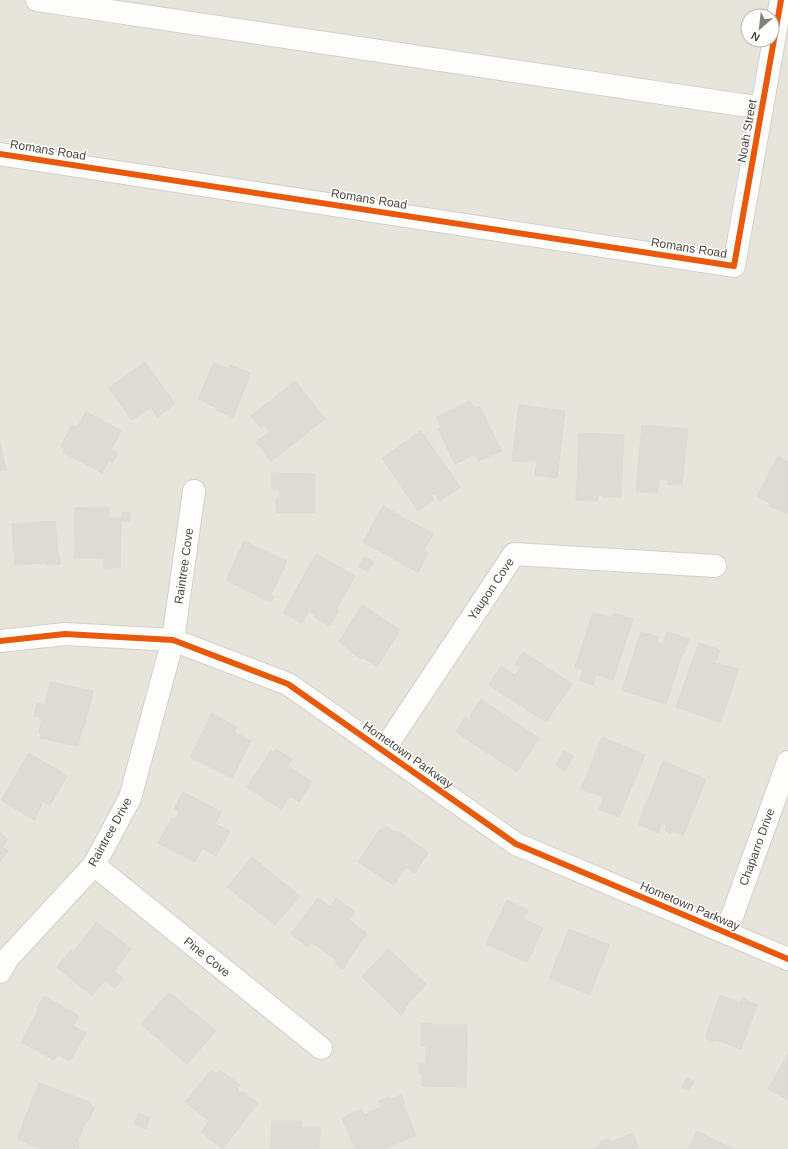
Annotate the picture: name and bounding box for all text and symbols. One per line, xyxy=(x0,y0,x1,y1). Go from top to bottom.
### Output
north arrow xyxy=(740,8,780,48)
text: N xyxy=(749,30,762,44)
street label: Noah Street xyxy=(735,98,760,164)
street label: Romans Road xyxy=(9,137,87,163)
street label: Romans Road xyxy=(330,186,408,212)
street label: Romans Road xyxy=(650,235,728,261)
street label: Raintree Cove xyxy=(172,527,196,605)
street label: Yaupon Cove xyxy=(465,555,517,623)
street label: Hometown Parkway xyxy=(360,719,456,791)
street label: Raintree Drive xyxy=(85,795,135,869)
street label: Chaparro Drive xyxy=(737,806,778,888)
street label: Hometown Parkway xyxy=(638,879,742,933)
street label: Pine Cove xyxy=(181,934,233,980)

